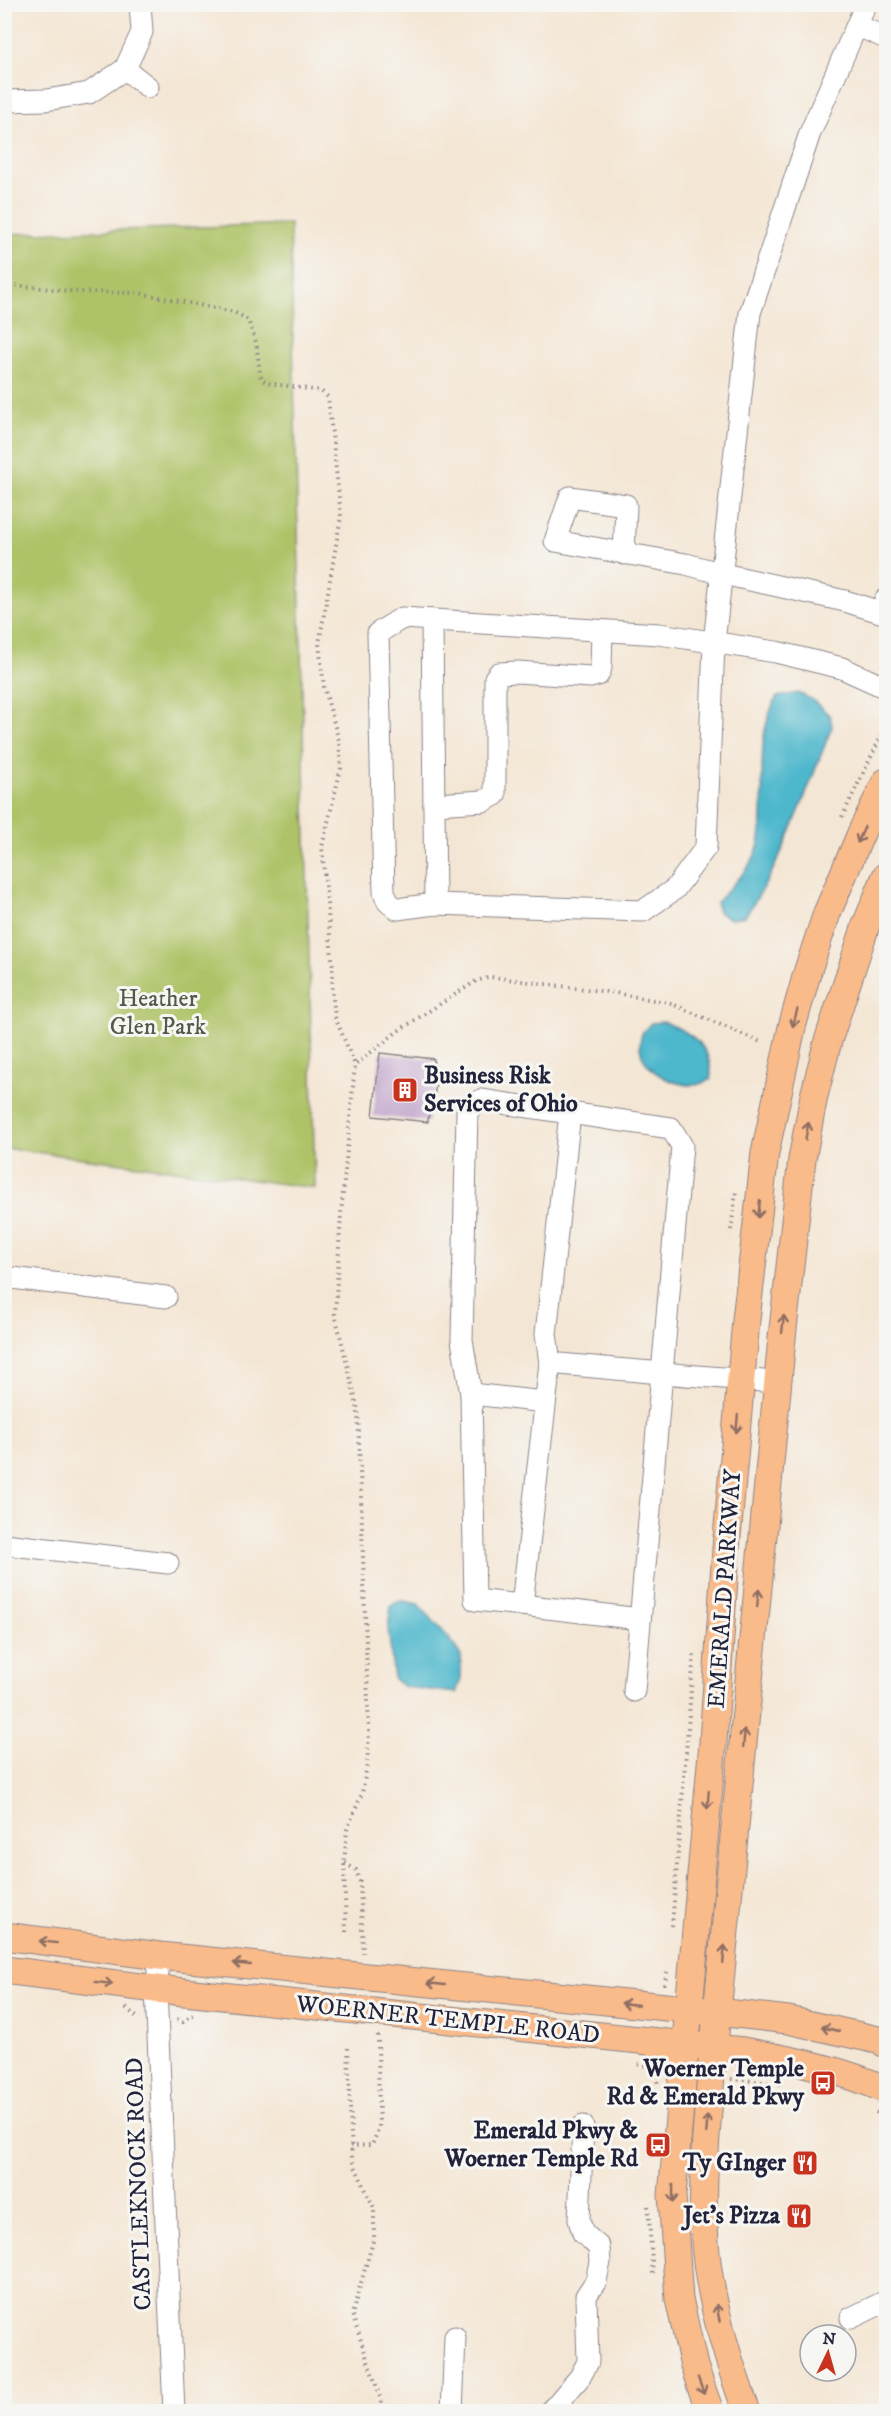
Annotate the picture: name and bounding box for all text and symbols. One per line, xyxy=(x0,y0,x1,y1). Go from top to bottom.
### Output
one-way arrow xyxy=(854,825,866,843)
park label: Heather Glen Park xyxy=(110,984,206,1042)
one-way arrow xyxy=(789,1008,800,1027)
place label: Business Risk Services of Ohio xyxy=(424,1061,578,1119)
building icon: Business Risk Services of Ohio xyxy=(390,1075,420,1105)
one-way arrow xyxy=(802,1121,813,1141)
one-way arrow xyxy=(753,1199,764,1219)
one-way arrow xyxy=(778,1315,789,1335)
one-way arrow xyxy=(731,1414,742,1434)
street label: EMERALD PARKWAY xyxy=(702,1467,748,1710)
one-way arrow xyxy=(753,1588,764,1608)
one-way arrow xyxy=(739,1729,750,1748)
one-way arrow xyxy=(702,1790,713,1809)
one-way arrow xyxy=(39,1936,59,1947)
one-way arrow xyxy=(719,1945,730,1965)
one-way arrow xyxy=(233,1958,253,1969)
one-way arrow xyxy=(94,1977,114,1988)
one-way arrow xyxy=(427,1978,447,1989)
street label: WOERNER TEMPLE ROAD xyxy=(294,1989,601,2051)
one-way arrow xyxy=(621,1998,641,2009)
one-way arrow xyxy=(821,2023,840,2035)
place label: Woerner Temple Rd & Emerald Pkwy xyxy=(606,2054,805,2112)
street label: CASTLEKNOCK ROAD xyxy=(120,2057,158,2311)
bus stop icon: Woerner Temple Rd & Emerald Pkwy xyxy=(808,2068,838,2098)
one-way arrow xyxy=(702,2114,713,2134)
place label: Emerald Pkwy & Woerner Temple Rd xyxy=(443,2116,639,2174)
bus stop icon: Emerald Pkwy & Woerner Temple Rd xyxy=(643,2130,673,2160)
place label: Ty GInger xyxy=(682,2148,787,2178)
restaurant icon: Ty GInger xyxy=(790,2148,820,2178)
one-way arrow xyxy=(667,2183,679,2203)
place label: Jet's Pizza xyxy=(680,2201,781,2231)
restaurant icon: Jet's Pizza xyxy=(784,2201,814,2231)
one-way arrow xyxy=(712,2303,723,2323)
north arrow xyxy=(798,2323,858,2383)
text: N xyxy=(822,2329,837,2350)
one-way arrow xyxy=(696,2376,707,2394)

